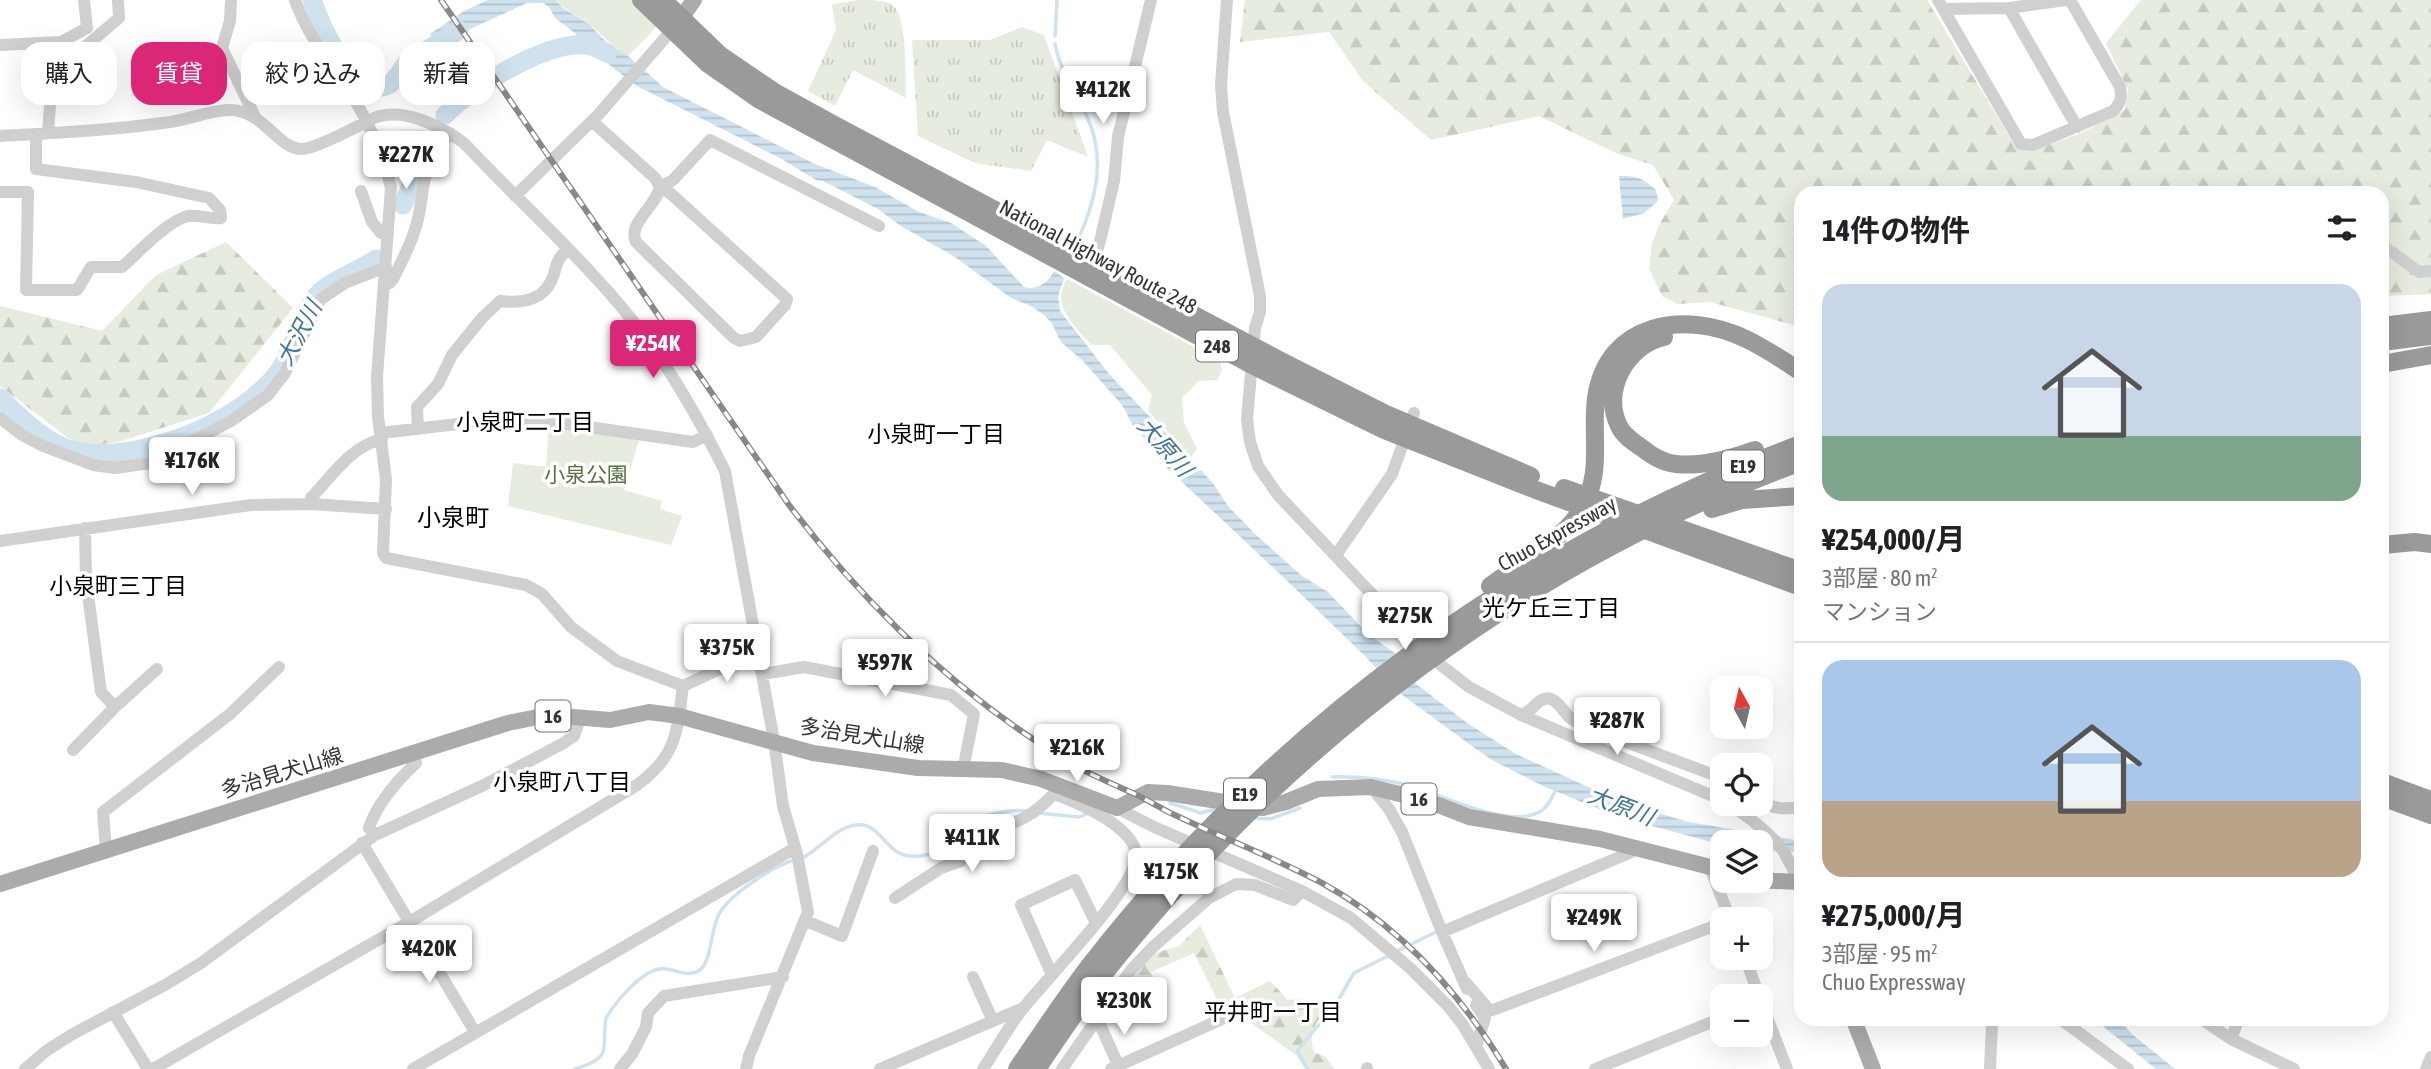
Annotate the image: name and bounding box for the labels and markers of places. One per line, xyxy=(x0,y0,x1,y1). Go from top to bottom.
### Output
pin: ¥412K xyxy=(1054,66,1152,126)
pin: ¥227K xyxy=(357,132,455,191)
pin: ¥254K xyxy=(604,320,702,380)
pin: ¥176K xyxy=(143,438,241,497)
pin: ¥275K xyxy=(1356,592,1454,652)
pin: ¥375K xyxy=(678,624,776,684)
pin: ¥597K xyxy=(836,640,934,699)
pin: ¥287K xyxy=(1568,698,1666,757)
pin: ¥216K xyxy=(1028,724,1126,784)
pin: ¥411K xyxy=(923,814,1021,874)
pin: ¥175K xyxy=(1122,848,1220,908)
pin: ¥249K xyxy=(1545,894,1643,954)
pin: ¥420K xyxy=(380,926,478,985)
pin: ¥230K xyxy=(1075,978,1173,1037)

